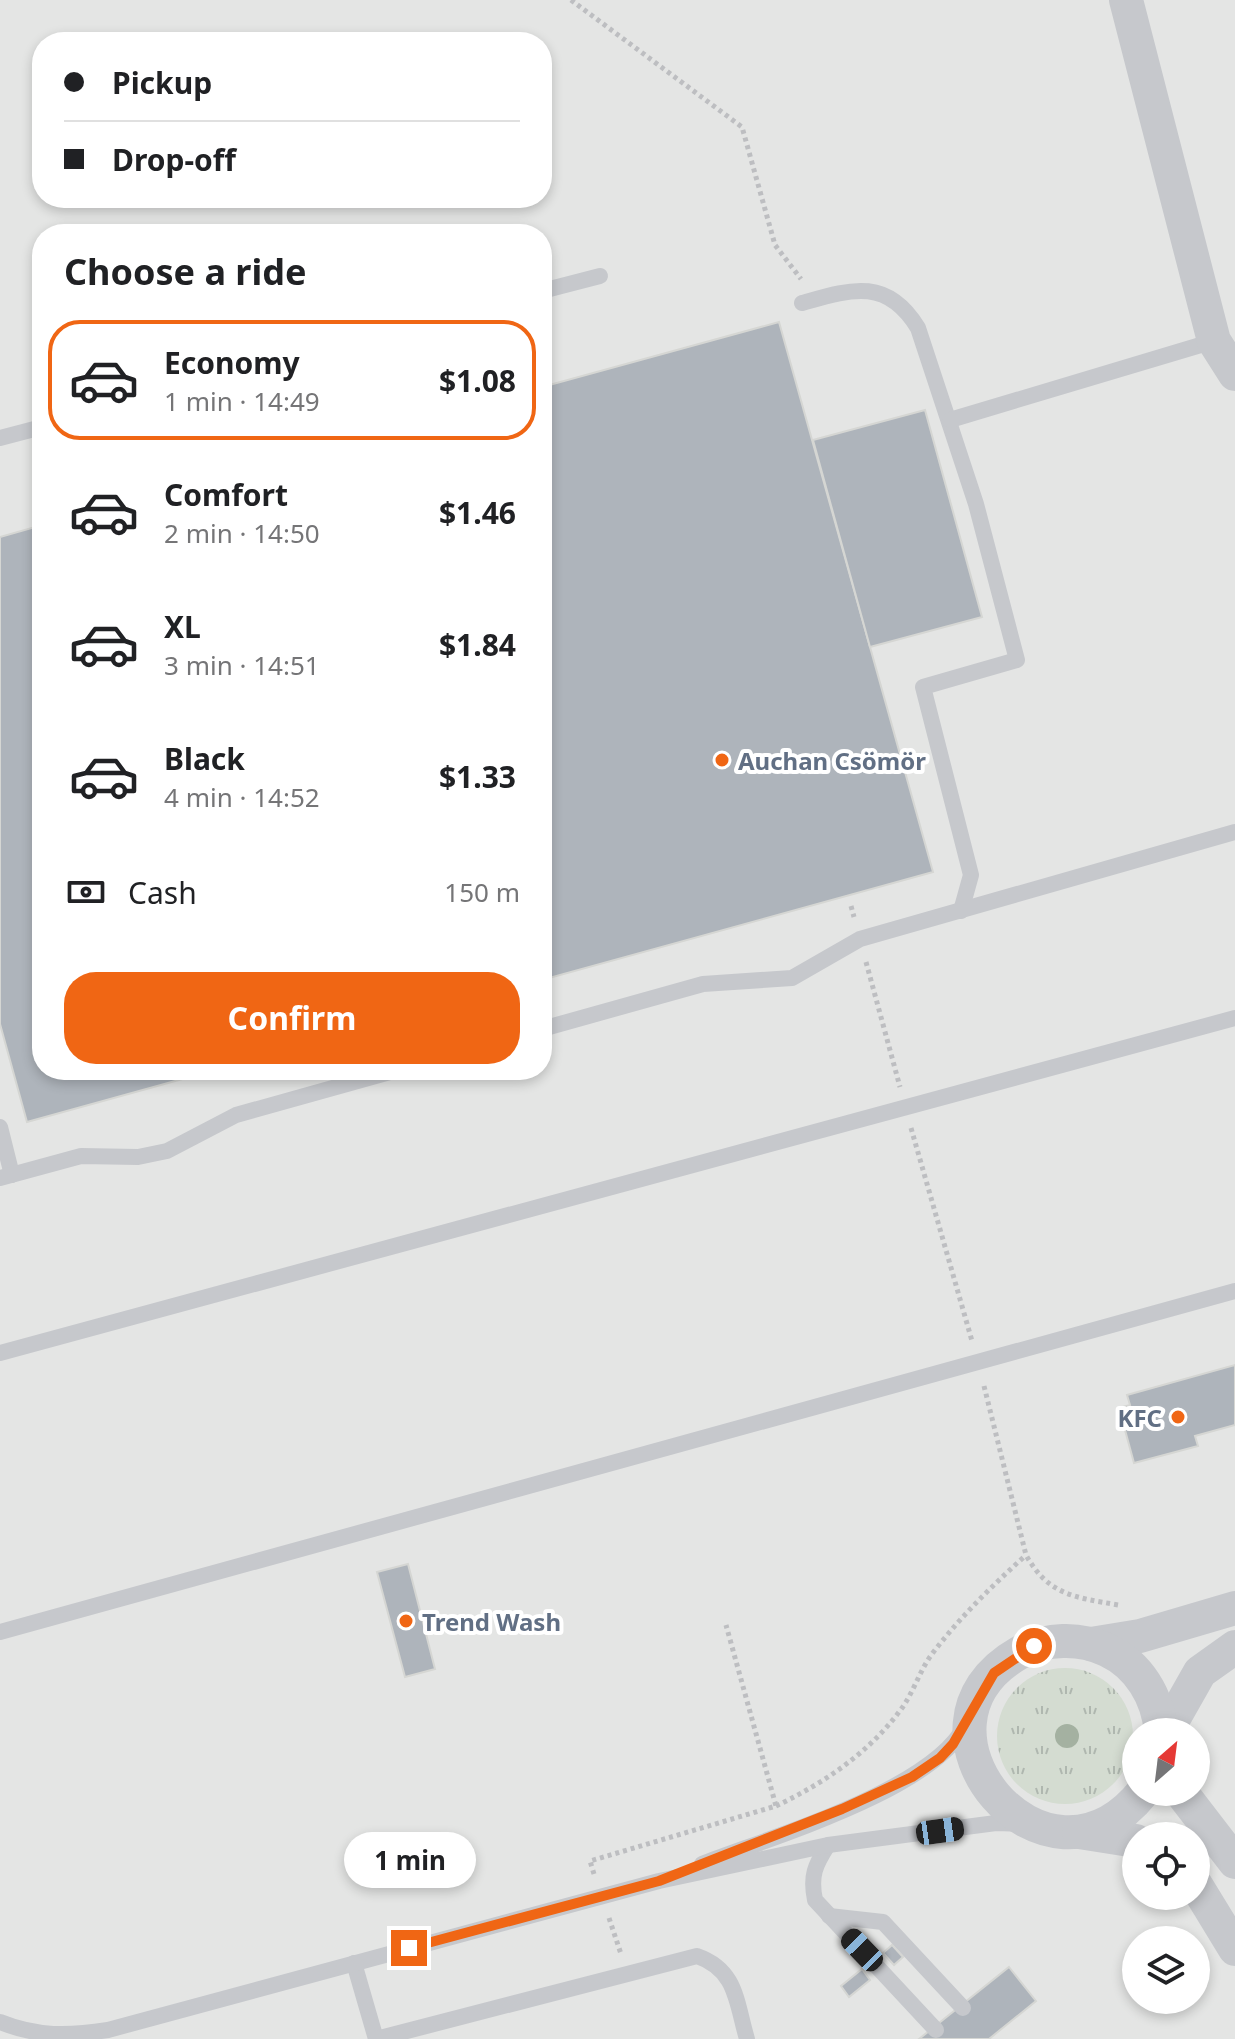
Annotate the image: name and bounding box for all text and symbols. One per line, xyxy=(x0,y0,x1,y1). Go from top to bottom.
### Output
text: Pickup xyxy=(112,62,212,103)
text: Drop-off xyxy=(112,139,236,180)
text: Choose a ride xyxy=(64,247,306,296)
text: Economy xyxy=(164,342,300,383)
icon: car xyxy=(68,344,140,416)
text: $1.08 xyxy=(439,360,516,401)
text: 1 min · 14:49 xyxy=(164,383,320,419)
text: Comfort xyxy=(164,474,288,515)
icon: car xyxy=(68,476,140,548)
text: $1.46 xyxy=(439,492,516,533)
text: 2 min · 14:50 xyxy=(164,515,320,551)
text: XL xyxy=(164,606,201,647)
icon: car xyxy=(68,608,140,680)
text: $1.84 xyxy=(439,624,516,665)
text: 3 min · 14:51 xyxy=(164,647,320,683)
text: Black xyxy=(164,738,245,779)
icon: car xyxy=(68,740,140,812)
place label: Auchan Csömör xyxy=(738,744,926,777)
marker: Auchan Csömör xyxy=(713,751,731,769)
text: $1.33 xyxy=(439,756,516,797)
text: 4 min · 14:52 xyxy=(164,779,320,815)
icon: cash xyxy=(64,870,108,914)
text: Cash xyxy=(128,872,197,913)
text: 150 m xyxy=(444,874,520,910)
button: Confirm xyxy=(64,972,520,1064)
place label: KFC xyxy=(1117,1401,1162,1434)
marker: KFC xyxy=(1169,1408,1187,1426)
place label: Trend Wash xyxy=(422,1605,561,1638)
marker: Trend Wash xyxy=(397,1612,415,1630)
route start xyxy=(1016,1628,1052,1664)
north arrow xyxy=(1122,1718,1210,1806)
map controls xyxy=(1122,1718,1210,2014)
car xyxy=(915,1816,965,1846)
button: locate xyxy=(1122,1822,1210,1910)
callout: 1 min xyxy=(343,1832,475,1888)
text: 1 min xyxy=(374,1842,446,1878)
car xyxy=(837,1924,887,1976)
button: layers xyxy=(1122,1926,1210,2014)
route end xyxy=(391,1930,427,1966)

